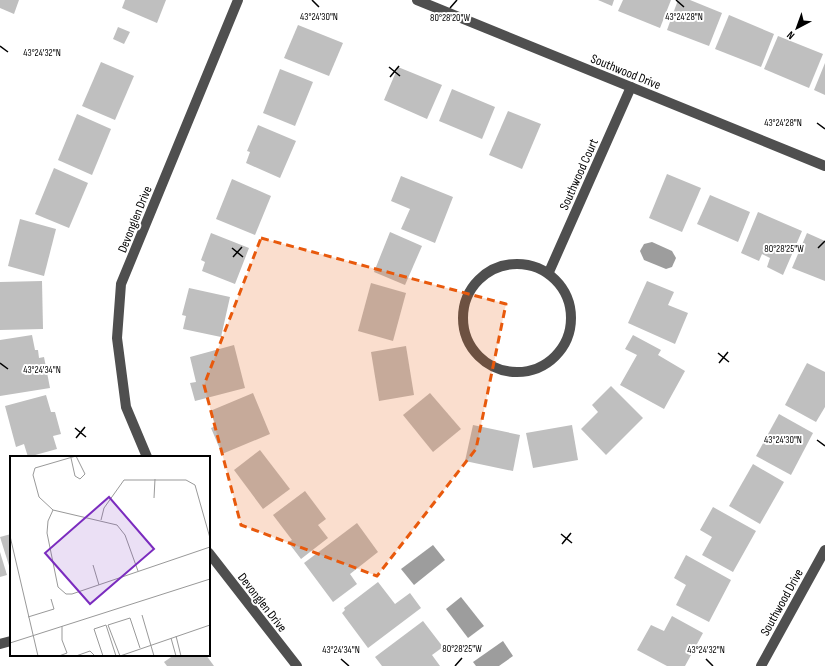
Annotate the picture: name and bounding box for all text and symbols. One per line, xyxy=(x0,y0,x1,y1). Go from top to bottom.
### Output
north arrow xyxy=(777,8,817,48)
text: 43°24'30"N xyxy=(300,11,338,23)
text: 43°24'28"N xyxy=(665,11,703,23)
text: 80°28'20"W xyxy=(430,12,470,24)
text: N xyxy=(784,28,797,42)
text: 43°24'32"N xyxy=(23,47,61,59)
street label: Southwood Drive xyxy=(588,51,663,93)
text: 43°24'28"N xyxy=(764,117,802,129)
street label: Southwood Court xyxy=(556,136,602,213)
street label: Devonglen Drive xyxy=(114,184,156,255)
text: 80°28'25"W xyxy=(764,243,804,255)
text: 43°24'34"N xyxy=(23,364,61,376)
text: 43°24'30"N xyxy=(764,434,802,446)
inset map xyxy=(10,456,210,656)
street label: Southwood Drive xyxy=(757,566,807,639)
street label: Devonglen Drive xyxy=(234,570,290,635)
text: 80°28'25"W xyxy=(442,643,482,655)
text: 43°24'34"N xyxy=(322,644,360,656)
text: 43°24'32"N xyxy=(687,644,725,656)

